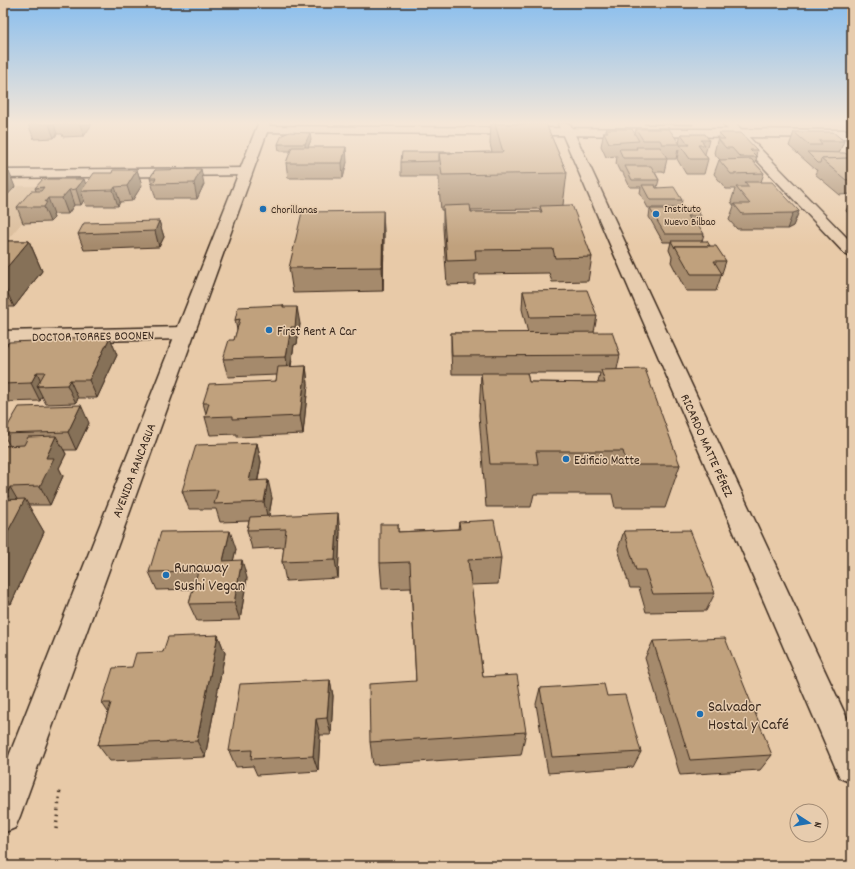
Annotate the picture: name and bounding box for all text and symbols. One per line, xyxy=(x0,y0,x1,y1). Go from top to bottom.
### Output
place label: Instituto Nuevo Bilbao xyxy=(664,202,716,231)
place label: Chorillanas xyxy=(271,203,318,219)
marker: Chorillanas xyxy=(258,204,268,214)
marker: Instituto Nuevo Bilbao xyxy=(651,209,661,219)
place label: First Rent A Car xyxy=(277,323,357,342)
marker: First Rent A Car xyxy=(264,325,274,335)
street label: DOCTOR TORRES BOONEN xyxy=(32,327,154,348)
street label: RICARDO MATTE PÉREZ xyxy=(674,391,737,501)
street label: AVENIDA RANCAGUA xyxy=(109,421,162,521)
place label: Edificio Matte xyxy=(574,452,640,471)
marker: Edificio Matte xyxy=(561,454,571,464)
place label: Runaway Sushi Vegan xyxy=(174,557,245,598)
marker: Runaway Sushi Vegan xyxy=(161,570,171,580)
place label: Salvador Hostal y Café xyxy=(708,696,789,737)
marker: Salvador Hostal y Café xyxy=(695,709,705,719)
north arrow xyxy=(789,803,829,843)
text: N xyxy=(808,820,825,830)

